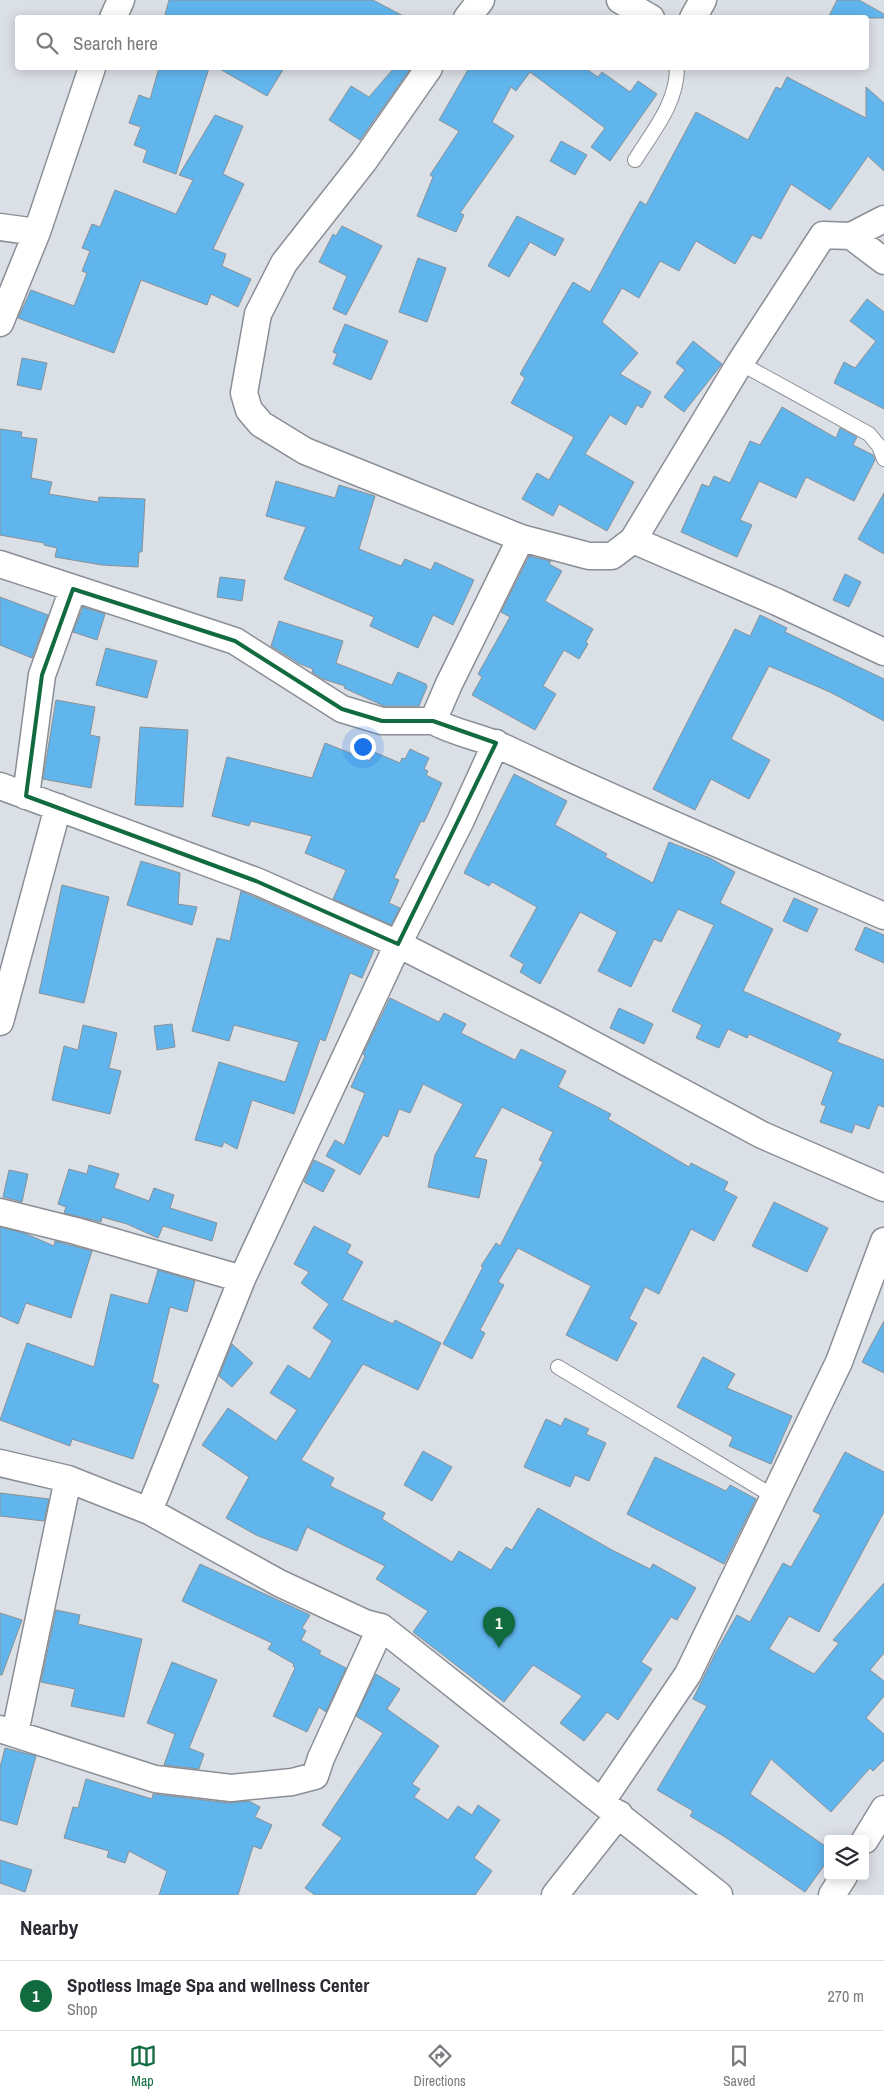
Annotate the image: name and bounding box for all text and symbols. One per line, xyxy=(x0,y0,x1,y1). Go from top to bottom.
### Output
search box xyxy=(15,15,869,70)
icon: search xyxy=(33,29,61,57)
text: Search here xyxy=(73,30,158,56)
your location xyxy=(350,734,376,760)
pin: 1 xyxy=(483,1607,515,1648)
map controls xyxy=(824,1835,869,1880)
button: layers xyxy=(824,1835,869,1880)
text: Nearby xyxy=(20,1913,78,1942)
text: Spotless Image Spa and wellness Center xyxy=(67,1972,369,1998)
text: 1 xyxy=(32,1985,40,2007)
text: 270 m xyxy=(828,1985,864,2007)
text: Shop xyxy=(67,1998,98,2020)
tab: Map xyxy=(129,2042,157,2090)
tab: Directions xyxy=(414,2042,466,2090)
tab: Saved xyxy=(723,2042,755,2090)

